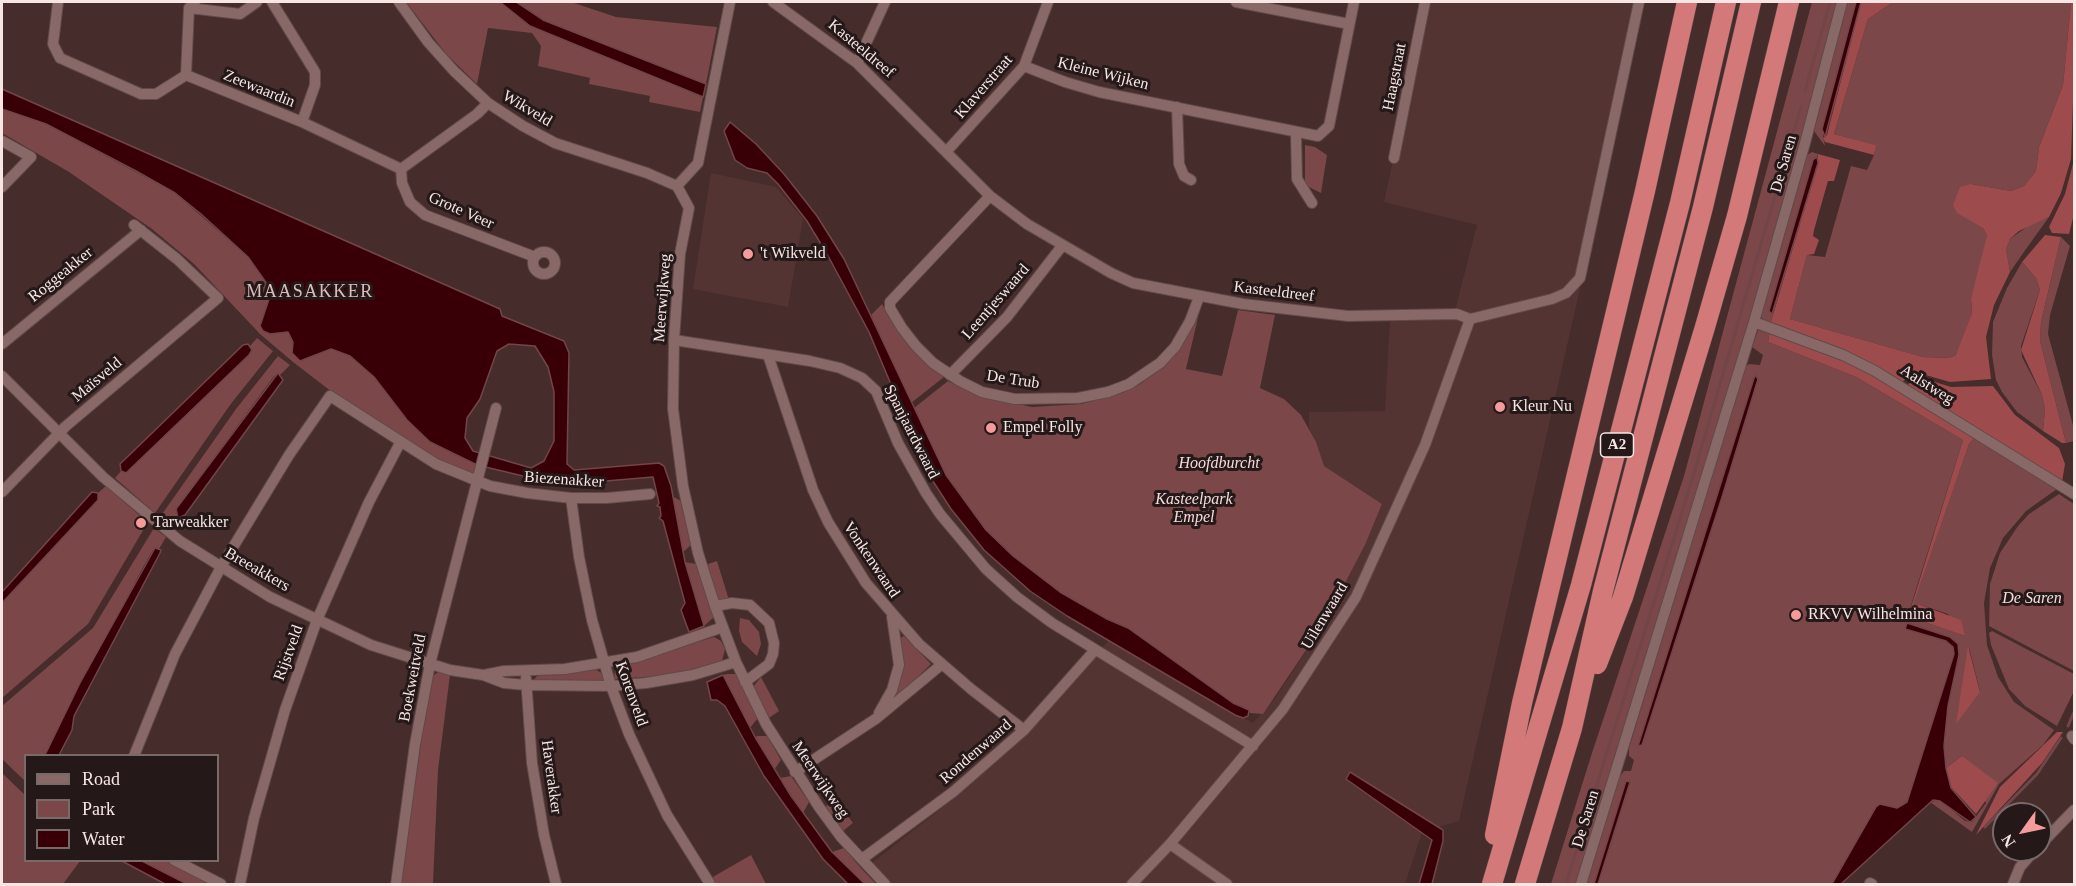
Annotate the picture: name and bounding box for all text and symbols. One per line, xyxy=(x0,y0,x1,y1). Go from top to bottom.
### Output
street label: Kasteeldreef xyxy=(824,16,898,82)
street label: Haagstraat xyxy=(1379,42,1411,112)
street label: Klaverstraat xyxy=(951,51,1017,123)
street label: Kleine Wijken xyxy=(1056,53,1150,95)
street label: Zeewaardin xyxy=(220,66,298,112)
street label: Wikveld xyxy=(499,87,555,131)
street label: De Saren xyxy=(1767,133,1801,195)
street label: Grote Veer xyxy=(425,188,497,234)
street label: Roggeakker xyxy=(25,243,97,307)
place label: 't Wikveld xyxy=(760,244,826,264)
marker: 't Wikveld xyxy=(741,247,755,261)
street label: Meerwijkweg xyxy=(650,253,676,343)
street label: Leentjeswaard xyxy=(958,261,1034,343)
street label: Kasteeldreef xyxy=(1233,278,1315,306)
district label: MAASAKKER xyxy=(246,281,374,303)
street label: Maïsveld xyxy=(68,354,126,406)
street label: Aalstweg xyxy=(1896,361,1958,409)
street label: De Trub xyxy=(985,366,1041,394)
street label: Spanjaardwaard xyxy=(879,382,943,482)
place label: Kleur Nu xyxy=(1512,397,1572,417)
marker: Kleur Nu xyxy=(1493,400,1507,414)
place label: Empel Folly xyxy=(1003,418,1083,438)
marker: Empel Folly xyxy=(984,421,998,435)
road number: A2 xyxy=(1600,433,1634,457)
park label: Hoofdburcht xyxy=(1178,454,1260,474)
street label: Biezenakker xyxy=(523,468,605,492)
park label: Kasteelpark Empel xyxy=(1155,490,1233,528)
place label: Tarweakker xyxy=(153,513,228,533)
marker: Tarweakker xyxy=(134,516,148,530)
street label: Vonkenwaard xyxy=(839,518,903,602)
street label: Breeakkers xyxy=(221,544,293,596)
street label: Uilenwaard xyxy=(1298,579,1352,653)
park label: De Saren xyxy=(2002,589,2062,609)
place label: RKVV Wilhelmina xyxy=(1808,605,1932,625)
marker: RKVV Wilhelmina xyxy=(1789,608,1803,622)
street label: Rijstveld xyxy=(270,623,308,683)
street label: Boekweitveld xyxy=(395,633,431,723)
street label: Korenveld xyxy=(610,659,652,729)
street label: Rondenwaard xyxy=(936,716,1016,788)
street label: Meerwijkweg xyxy=(787,738,853,822)
street label: Haverakker xyxy=(536,739,566,815)
legend xyxy=(24,754,219,862)
text: Road xyxy=(82,769,120,789)
street label: De Saren xyxy=(1568,788,1604,850)
text: Park xyxy=(82,799,115,819)
north arrow xyxy=(1992,802,2052,862)
text: Water xyxy=(82,829,125,849)
text: N xyxy=(1998,832,2018,850)

